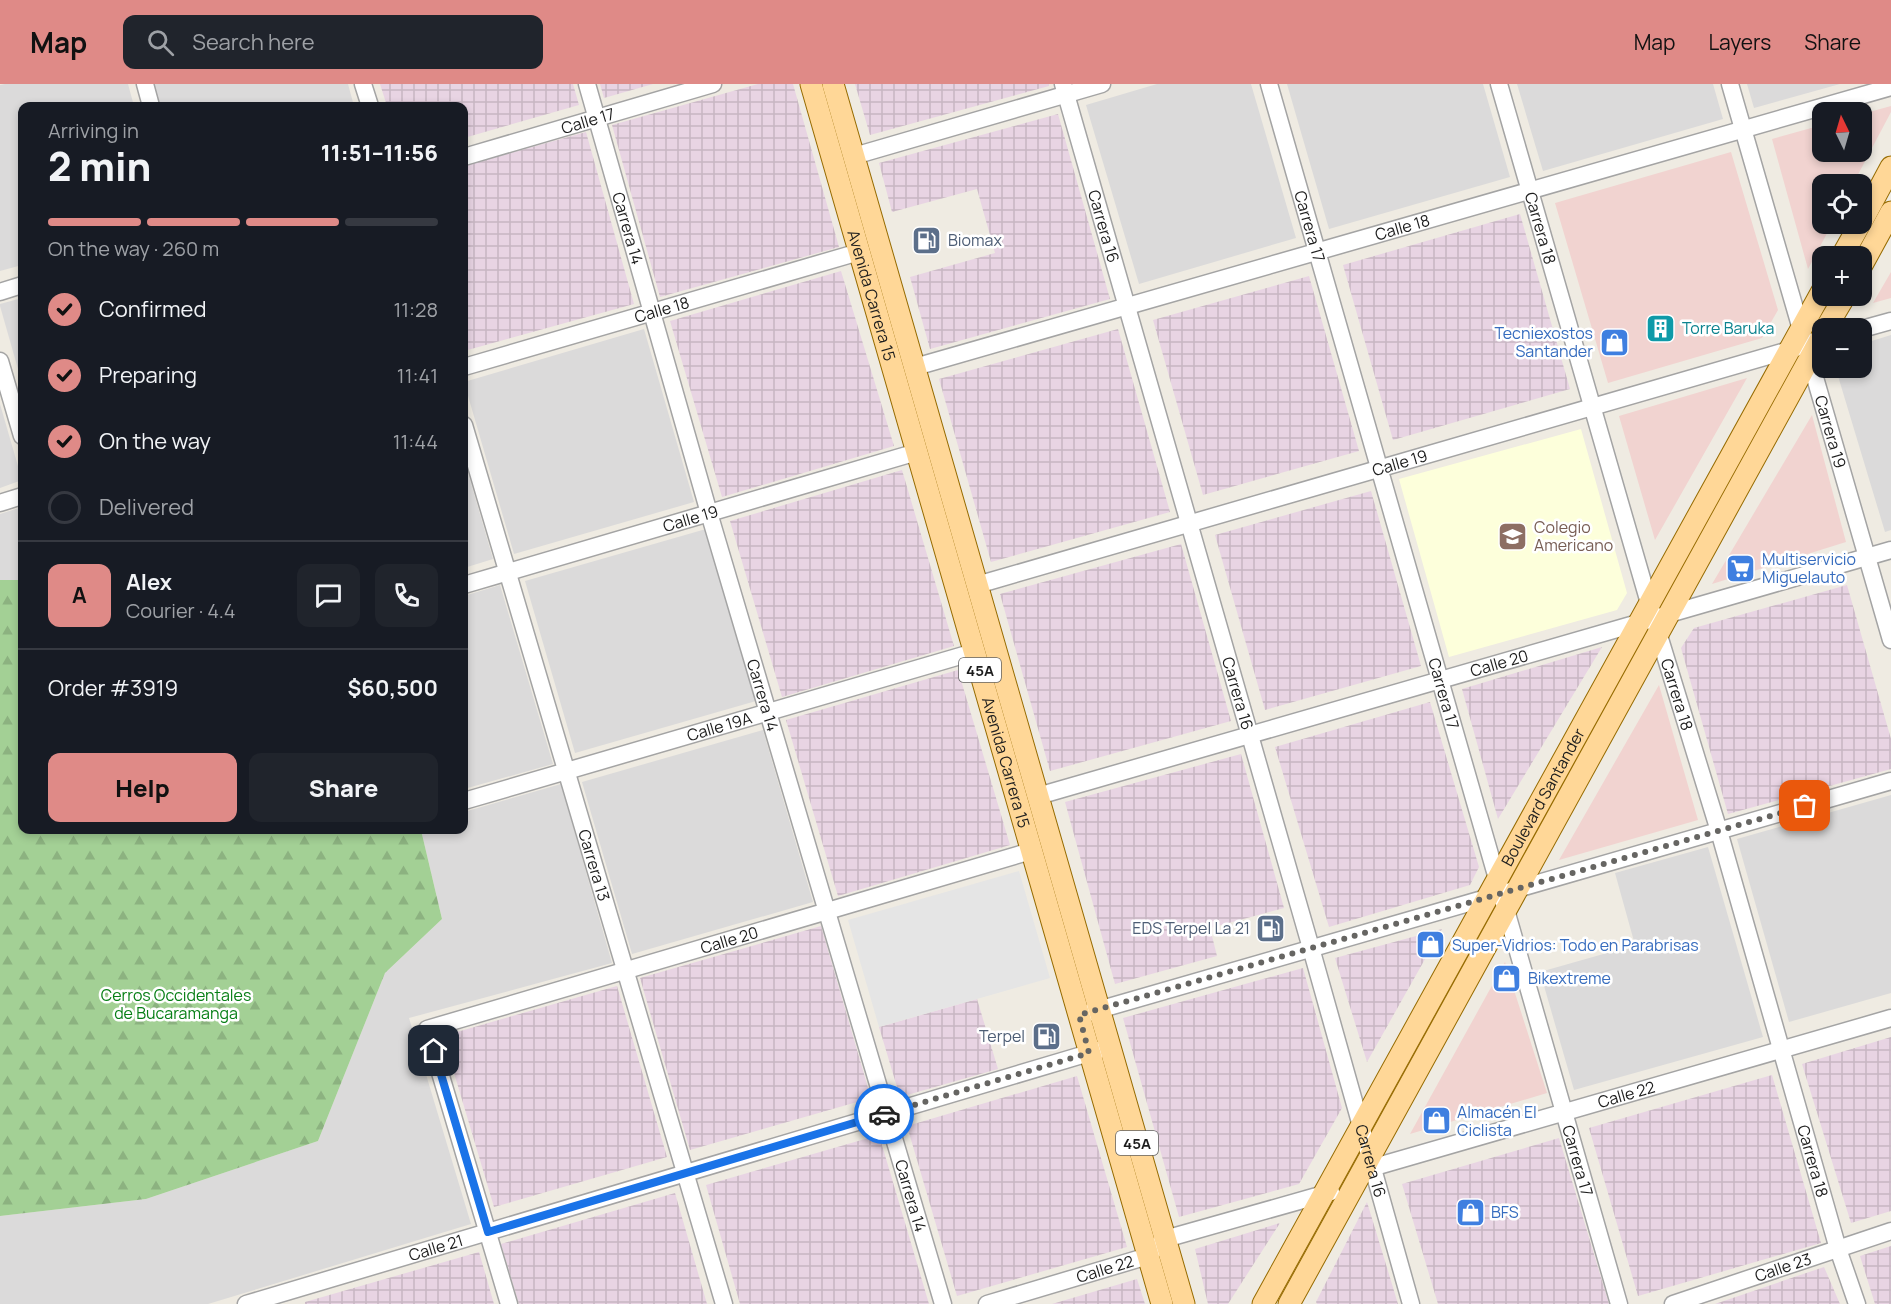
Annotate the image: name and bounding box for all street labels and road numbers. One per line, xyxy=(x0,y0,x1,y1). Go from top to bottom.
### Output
street label: Calle 17 xyxy=(558,102,617,139)
street label: Carrera 16 xyxy=(1083,187,1125,265)
street label: Carrera 17 xyxy=(1289,188,1330,264)
street label: Carrera 18 xyxy=(1520,189,1562,267)
street label: Carrera 14 xyxy=(607,190,649,267)
street label: Calle 18 xyxy=(1372,209,1432,245)
street label: Avenida Carrera 15 xyxy=(843,227,901,364)
street label: Calle 18 xyxy=(632,291,692,328)
street label: Carrera 19 xyxy=(1810,393,1852,471)
street label: Calle 19 xyxy=(1369,444,1430,481)
street label: Calle 19 xyxy=(660,500,721,537)
street label: Calle 20 xyxy=(1468,644,1531,682)
street label: Carrera 16 xyxy=(1217,654,1259,732)
street label: Carrera 17 xyxy=(1423,655,1464,732)
street label: Carrera 14 xyxy=(742,656,784,734)
street label: Carrera 18 xyxy=(1656,656,1699,733)
road number: 45A xyxy=(959,658,1001,682)
street label: Avenida Carrera 15 xyxy=(977,694,1035,831)
street label: Calle 19A xyxy=(684,706,754,746)
street label: Boulevard Santander xyxy=(1496,724,1590,870)
street label: Carrera 13 xyxy=(573,827,615,904)
street label: Calle 20 xyxy=(698,921,761,959)
street label: Calle 22 xyxy=(1595,1076,1658,1113)
street label: Carrera 16 xyxy=(1350,1122,1392,1200)
street label: Carrera 17 xyxy=(1557,1122,1598,1199)
street label: Carrera 18 xyxy=(1792,1122,1834,1200)
road number: 45A xyxy=(1116,1131,1158,1155)
street label: Carrera 14 xyxy=(890,1157,932,1234)
street label: Calle 21 xyxy=(406,1229,466,1266)
street label: Calle 23 xyxy=(1752,1247,1814,1287)
street label: Calle 22 xyxy=(1074,1250,1136,1288)

